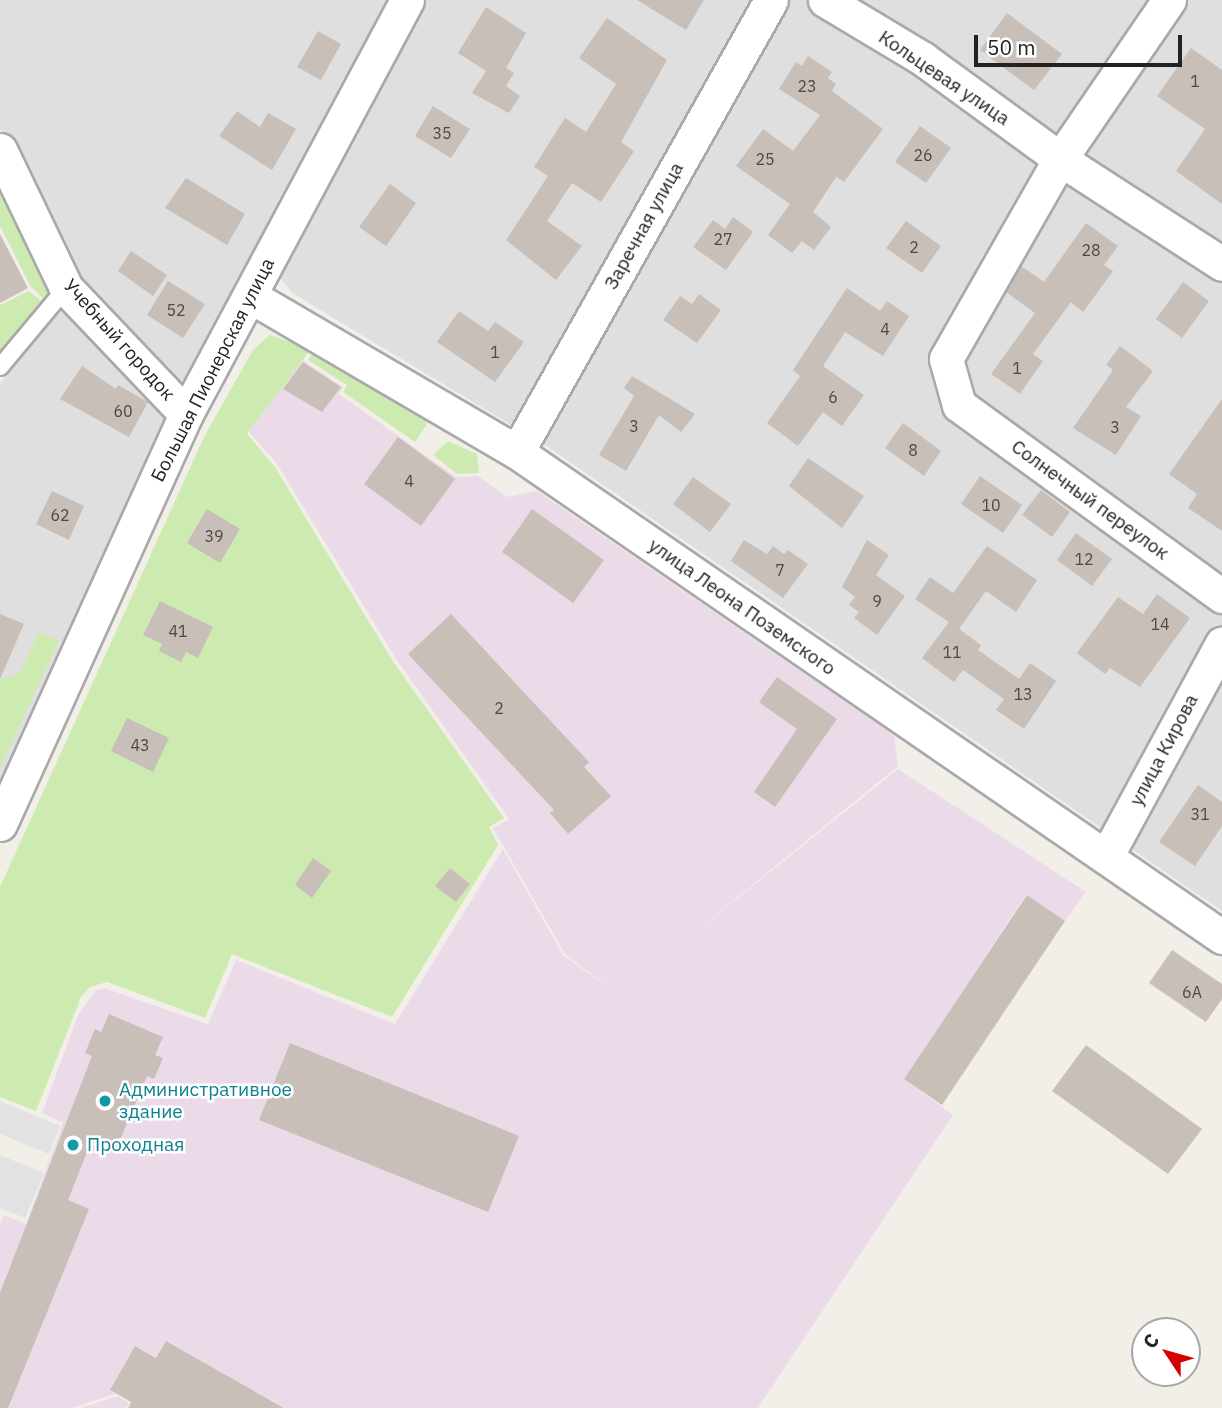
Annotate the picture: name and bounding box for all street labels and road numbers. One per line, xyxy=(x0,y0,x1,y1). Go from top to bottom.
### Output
street label: Кольцевая улица xyxy=(874,26,1014,130)
street label: Заречная улица xyxy=(600,159,688,293)
street label: Большая Пионерская улица xyxy=(147,254,279,486)
street label: Учебный городок xyxy=(59,275,179,405)
street label: Солнечный переулок xyxy=(1007,435,1173,565)
street label: улица Леона Поземского xyxy=(644,534,840,680)
street label: улица Кирова xyxy=(1125,690,1203,810)

